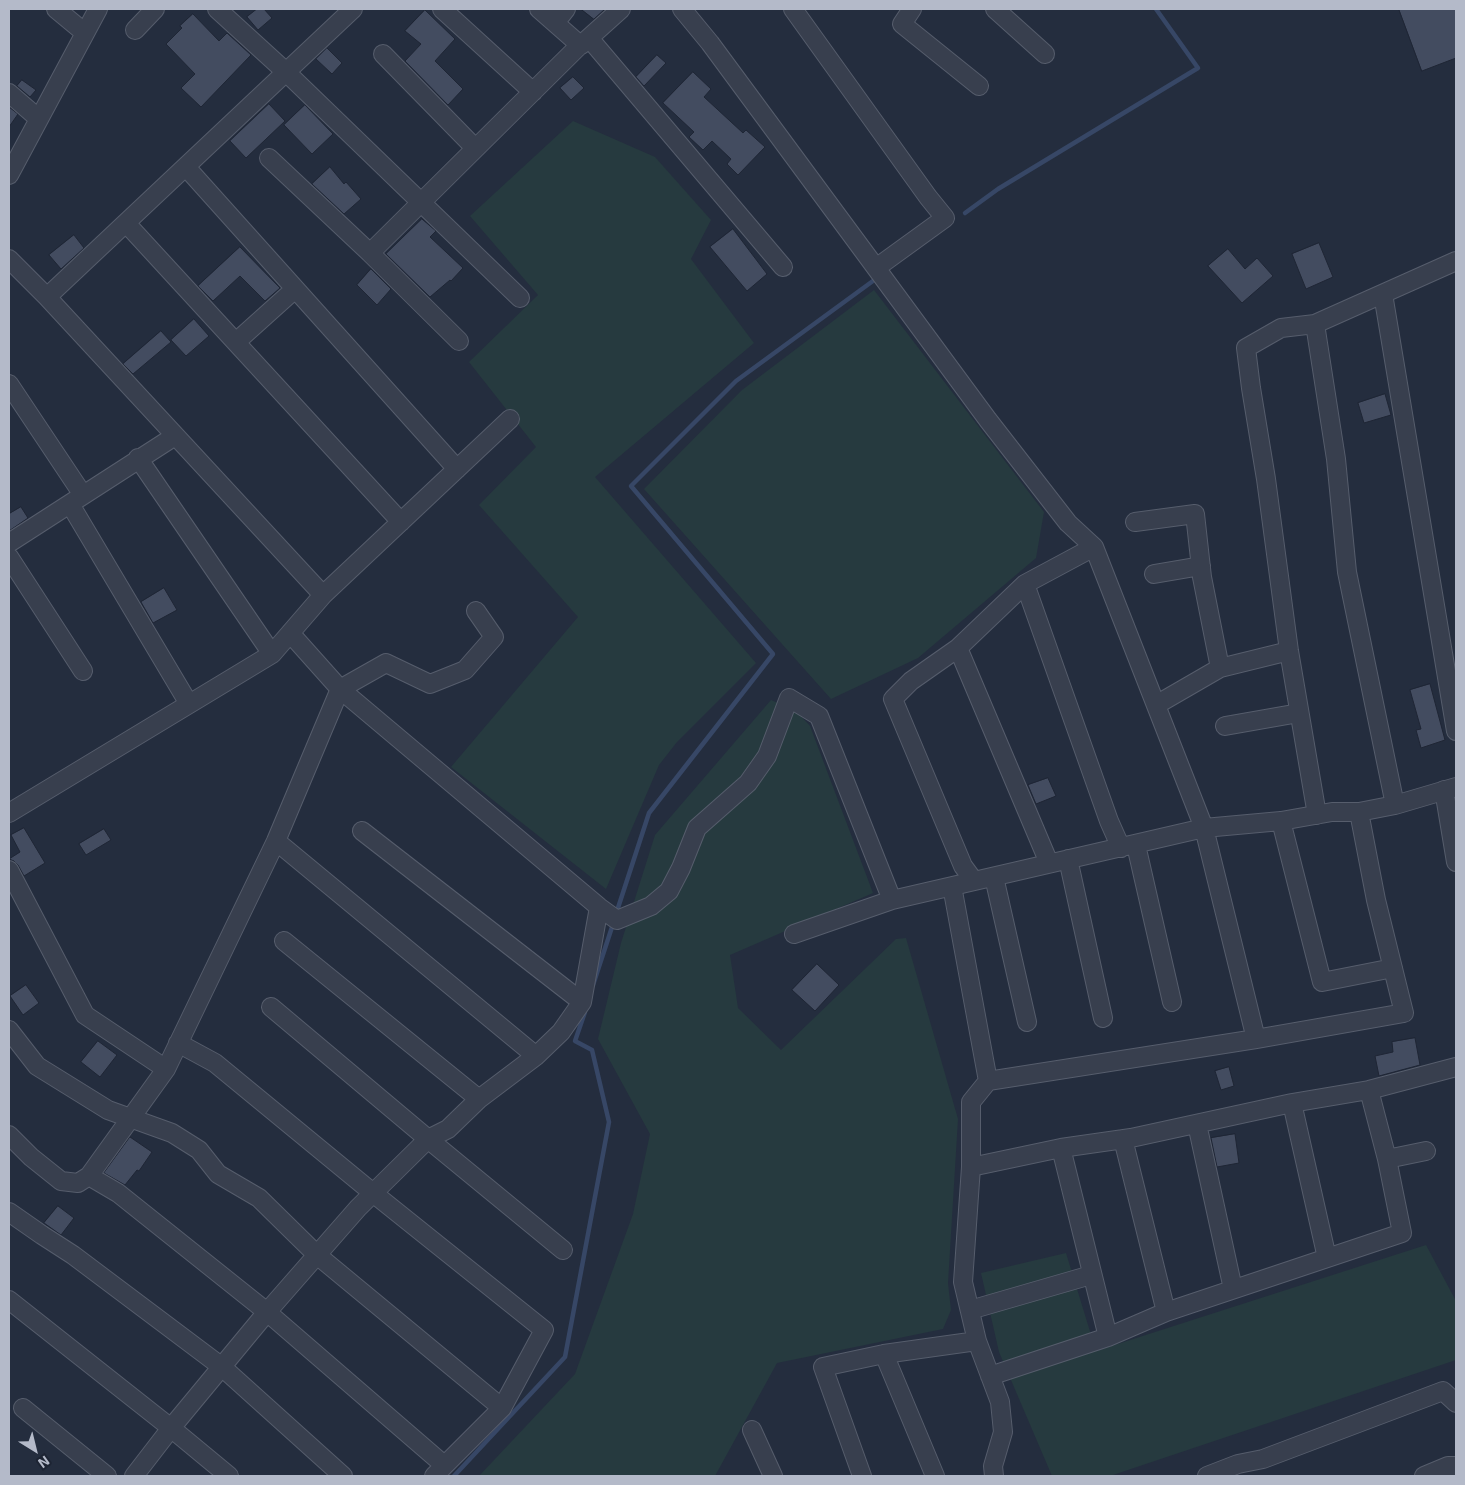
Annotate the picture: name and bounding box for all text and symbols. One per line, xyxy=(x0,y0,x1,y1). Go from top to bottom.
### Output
north arrow xyxy=(10,1425,60,1475)
text: N xyxy=(35,1453,53,1472)

